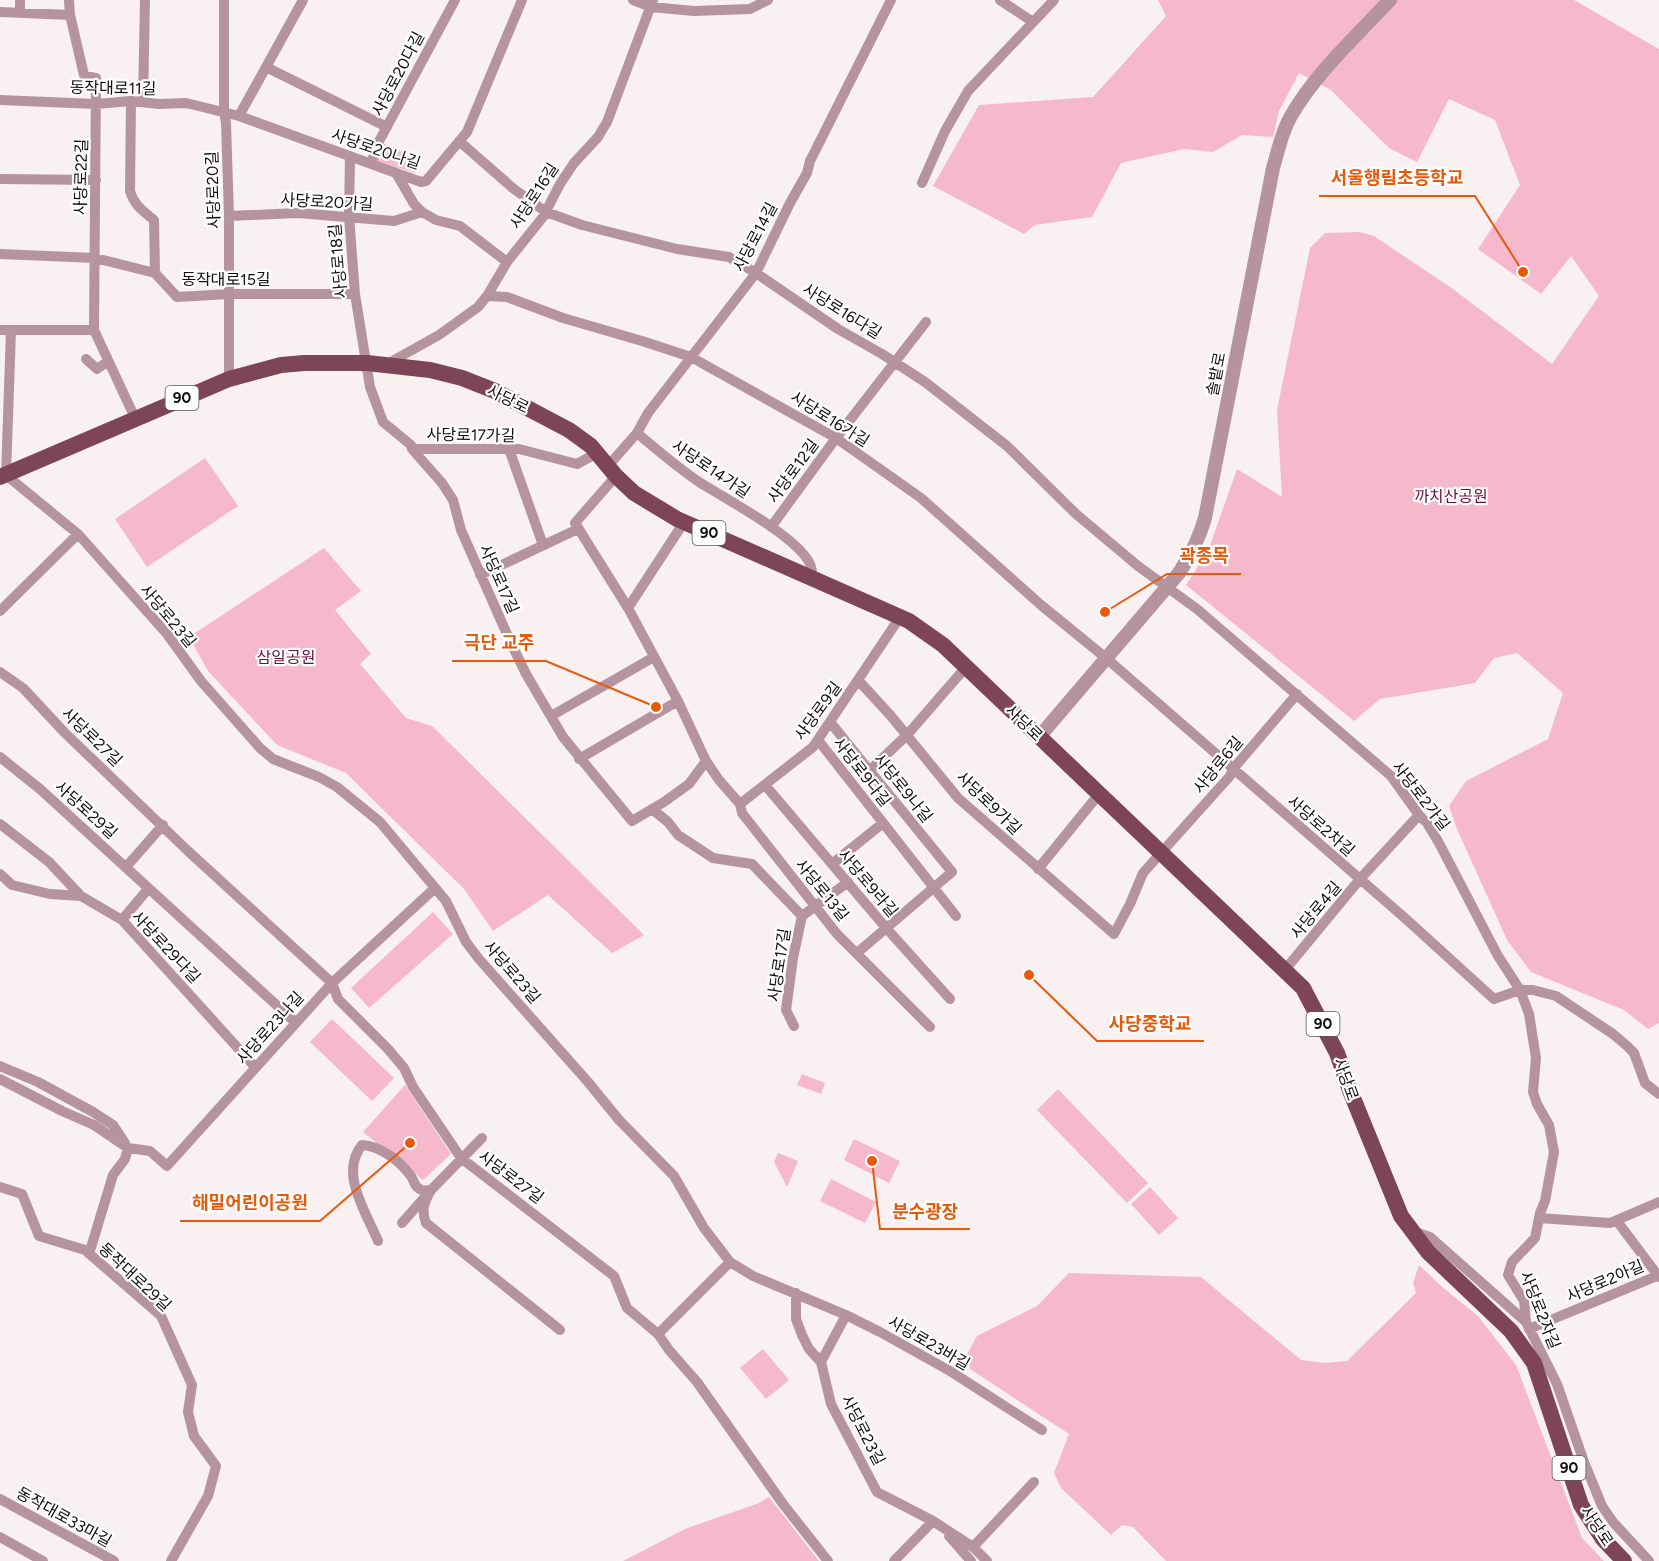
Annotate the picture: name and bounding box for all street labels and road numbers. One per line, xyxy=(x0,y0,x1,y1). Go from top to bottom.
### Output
street label: 사당로20다길 xyxy=(368,29,428,119)
street label: 동작대로11길 xyxy=(69,78,157,98)
street label: 사당로20나길 xyxy=(329,125,423,173)
street label: 사당로22길 xyxy=(71,138,91,216)
street label: 사당로20길 xyxy=(202,151,224,229)
street label: 사당로16길 xyxy=(506,160,562,232)
street label: 사당로20가길 xyxy=(280,190,374,214)
street label: 사당로14길 xyxy=(729,199,781,275)
street label: 사당로18길 xyxy=(325,223,351,299)
street label: 동작대로15길 xyxy=(181,270,271,289)
street label: 사당로16다길 xyxy=(799,279,885,343)
street label: 솔밭로 xyxy=(1202,350,1230,397)
street label: 사당로 xyxy=(484,381,532,417)
road number: 90 xyxy=(166,386,198,410)
street label: 사당로16가길 xyxy=(787,387,873,451)
street label: 사당로17가길 xyxy=(426,425,516,445)
street label: 사당로12길 xyxy=(763,435,823,507)
street label: 사당로14가길 xyxy=(668,436,754,502)
road number: 90 xyxy=(692,521,726,545)
street label: 사당로17길 xyxy=(475,541,523,617)
street label: 사당로23길 xyxy=(136,581,200,651)
street label: 사당로9길 xyxy=(790,678,846,744)
street label: 사당로 xyxy=(1002,701,1047,745)
street label: 사당로27길 xyxy=(58,704,126,770)
street label: 사당로6길 xyxy=(1189,733,1247,797)
street label: 사당로9다길 xyxy=(829,734,895,810)
street label: 사당로9나길 xyxy=(870,750,936,826)
street label: 사당로2가길 xyxy=(1388,758,1454,834)
street label: 사당로9가길 xyxy=(953,767,1025,839)
street label: 사당로29길 xyxy=(51,777,121,843)
street label: 사당로2차길 xyxy=(1284,792,1358,860)
street label: 사당로9라길 xyxy=(834,845,902,921)
street label: 사당로13길 xyxy=(791,855,853,925)
street label: 사당로4길 xyxy=(1287,878,1345,942)
street label: 사당로29다길 xyxy=(128,907,204,987)
street label: 사당로17길 xyxy=(764,927,794,1003)
street label: 사당로23길 xyxy=(480,937,544,1007)
street label: 사당로23나길 xyxy=(232,988,308,1068)
road number: 90 xyxy=(1306,1012,1340,1036)
street label: 사당로 xyxy=(1330,1055,1363,1103)
street label: 사당로27길 xyxy=(475,1146,547,1208)
street label: 동작대로29길 xyxy=(95,1239,175,1315)
street label: 사당로2아길 xyxy=(1563,1256,1647,1306)
street label: 사당로2자길 xyxy=(1516,1268,1564,1352)
street label: 사당로23바길 xyxy=(885,1312,973,1374)
street label: 사당로23길 xyxy=(837,1392,889,1468)
road number: 90 xyxy=(1552,1456,1586,1480)
street label: 동작대로33마길 xyxy=(13,1483,115,1551)
street label: 사당로 xyxy=(1577,1502,1617,1550)

